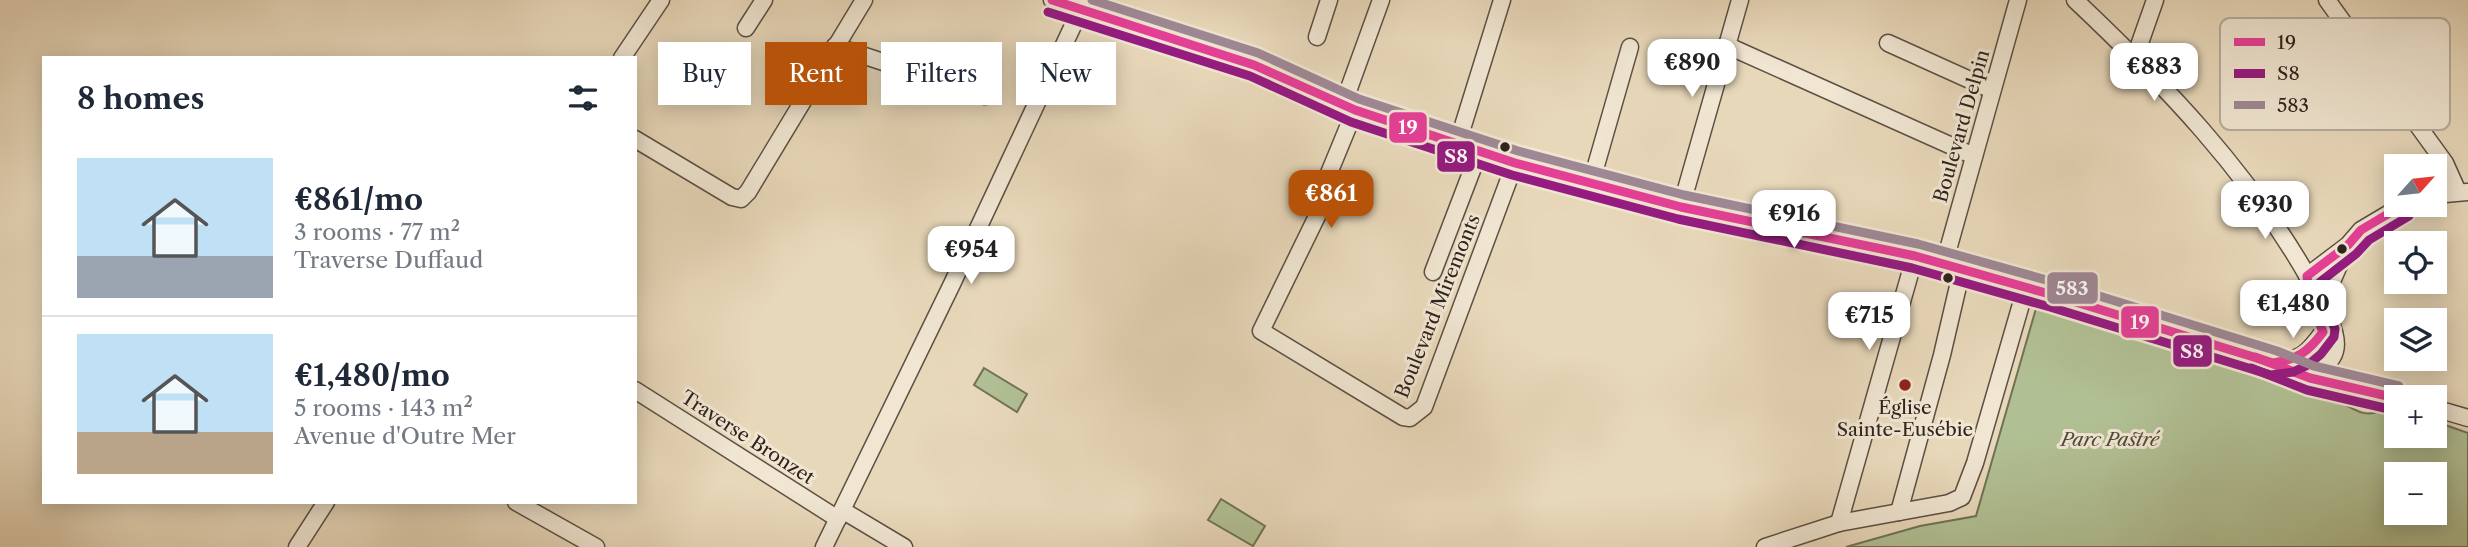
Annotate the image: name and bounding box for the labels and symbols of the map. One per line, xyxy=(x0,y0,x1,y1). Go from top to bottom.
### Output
legend xyxy=(2220,18,2450,130)
text: 19 xyxy=(2277,31,2296,54)
pin: €890 xyxy=(1651,40,1733,99)
pin: €883 xyxy=(2113,43,2195,103)
street label: Boulevard Delpin xyxy=(1929,47,1994,205)
text: S8 xyxy=(2277,62,2300,85)
text: 583 xyxy=(2277,94,2309,117)
line badge: 19 xyxy=(1388,111,1428,144)
text: 19 xyxy=(1398,116,1418,139)
line badge: S8 xyxy=(1436,140,1476,173)
unlabelled marker xyxy=(1498,140,1512,154)
text: S8 xyxy=(1444,145,1468,168)
north arrow xyxy=(2384,154,2446,217)
pin: €861 xyxy=(1290,170,1372,230)
pin: €930 xyxy=(2224,182,2306,241)
pin: €916 xyxy=(1753,190,1835,250)
street label: Boulevard Miremonts xyxy=(1390,211,1485,401)
pin: €954 xyxy=(930,226,1012,286)
unlabelled marker xyxy=(2335,242,2349,256)
unlabelled marker xyxy=(1941,271,1955,285)
line badge: 583 xyxy=(2046,271,2099,305)
text: 583 xyxy=(2056,277,2088,300)
pin: €1,480 xyxy=(2236,280,2350,340)
pin: €715 xyxy=(1828,292,1910,352)
line badge: 19 xyxy=(2120,305,2160,339)
text: 19 xyxy=(2130,311,2150,334)
line badge: S8 xyxy=(2172,334,2213,368)
text: S8 xyxy=(2180,340,2204,363)
marker: Église Sainte-Eusébie xyxy=(1897,377,1913,393)
street label: Traverse Bronzet xyxy=(677,386,819,489)
place label: Église Sainte-Eusébie xyxy=(1837,396,1973,441)
park label: Parc Pastré xyxy=(2059,428,2161,451)

